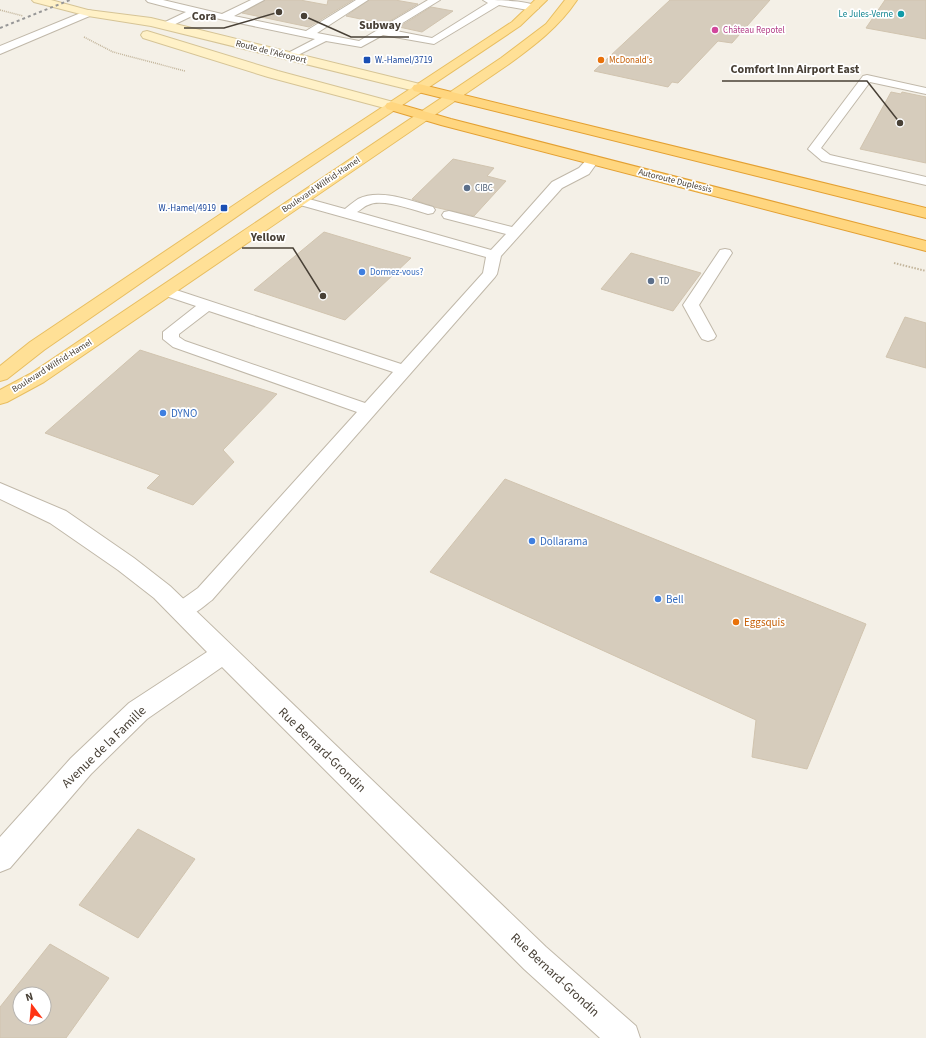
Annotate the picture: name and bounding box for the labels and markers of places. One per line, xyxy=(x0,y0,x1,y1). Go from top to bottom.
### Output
callout: Cora xyxy=(184,4,224,28)
place label: Le Jules-Verne xyxy=(839,8,894,21)
marker: Le Jules-Verne xyxy=(896,9,906,19)
callout: Subway xyxy=(351,13,409,37)
place label: Château Repotel xyxy=(723,24,785,37)
marker: Château Repotel xyxy=(710,25,720,35)
place label: W.-Hamel/3719 xyxy=(375,54,433,67)
place label: McDonald's xyxy=(609,54,653,67)
marker: W.-Hamel/3719 xyxy=(362,55,372,65)
marker: McDonald's xyxy=(596,55,606,65)
callout: Comfort Inn Airport East xyxy=(722,57,867,81)
place label: CIBC xyxy=(475,182,493,195)
marker: CIBC xyxy=(462,183,472,193)
place label: W.-Hamel/4919 xyxy=(159,202,217,215)
marker: W.-Hamel/4919 xyxy=(219,203,229,213)
callout: Yellow xyxy=(242,224,293,248)
place label: Dormez-vous? xyxy=(370,266,423,279)
marker: Dormez-vous? xyxy=(357,267,367,277)
place label: TD xyxy=(659,275,670,288)
marker: TD xyxy=(646,276,656,286)
place label: DYNO xyxy=(171,406,197,421)
marker: DYNO xyxy=(158,408,168,418)
place label: Dollarama xyxy=(540,534,588,549)
marker: Dollarama xyxy=(527,536,537,546)
place label: Bell xyxy=(666,592,684,607)
marker: Bell xyxy=(653,594,663,604)
place label: Eggsquis xyxy=(744,615,785,630)
marker: Eggsquis xyxy=(731,617,741,627)

